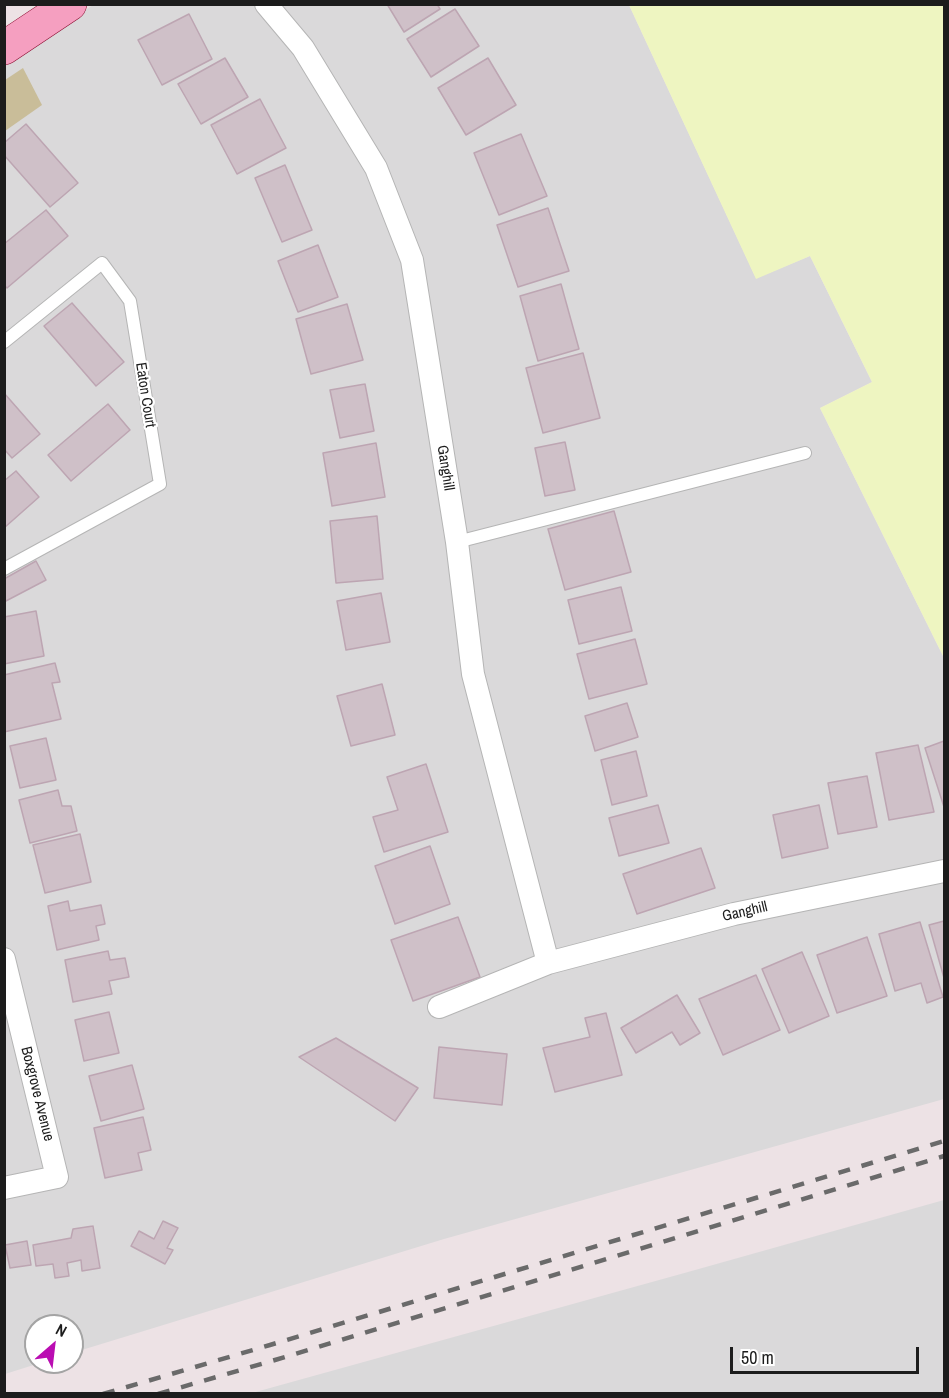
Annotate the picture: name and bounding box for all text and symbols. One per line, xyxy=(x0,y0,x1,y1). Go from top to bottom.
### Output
street label: Eaton Court xyxy=(131,361,159,429)
street label: Ganghill xyxy=(433,444,457,492)
street label: Ganghill xyxy=(721,898,769,926)
street label: Boxgrove Avenue xyxy=(17,1045,57,1143)
north arrow xyxy=(24,1314,84,1374)
text: N xyxy=(52,1318,71,1342)
scale bar xyxy=(733,1335,922,1373)
text: 50 m xyxy=(741,1345,774,1370)

